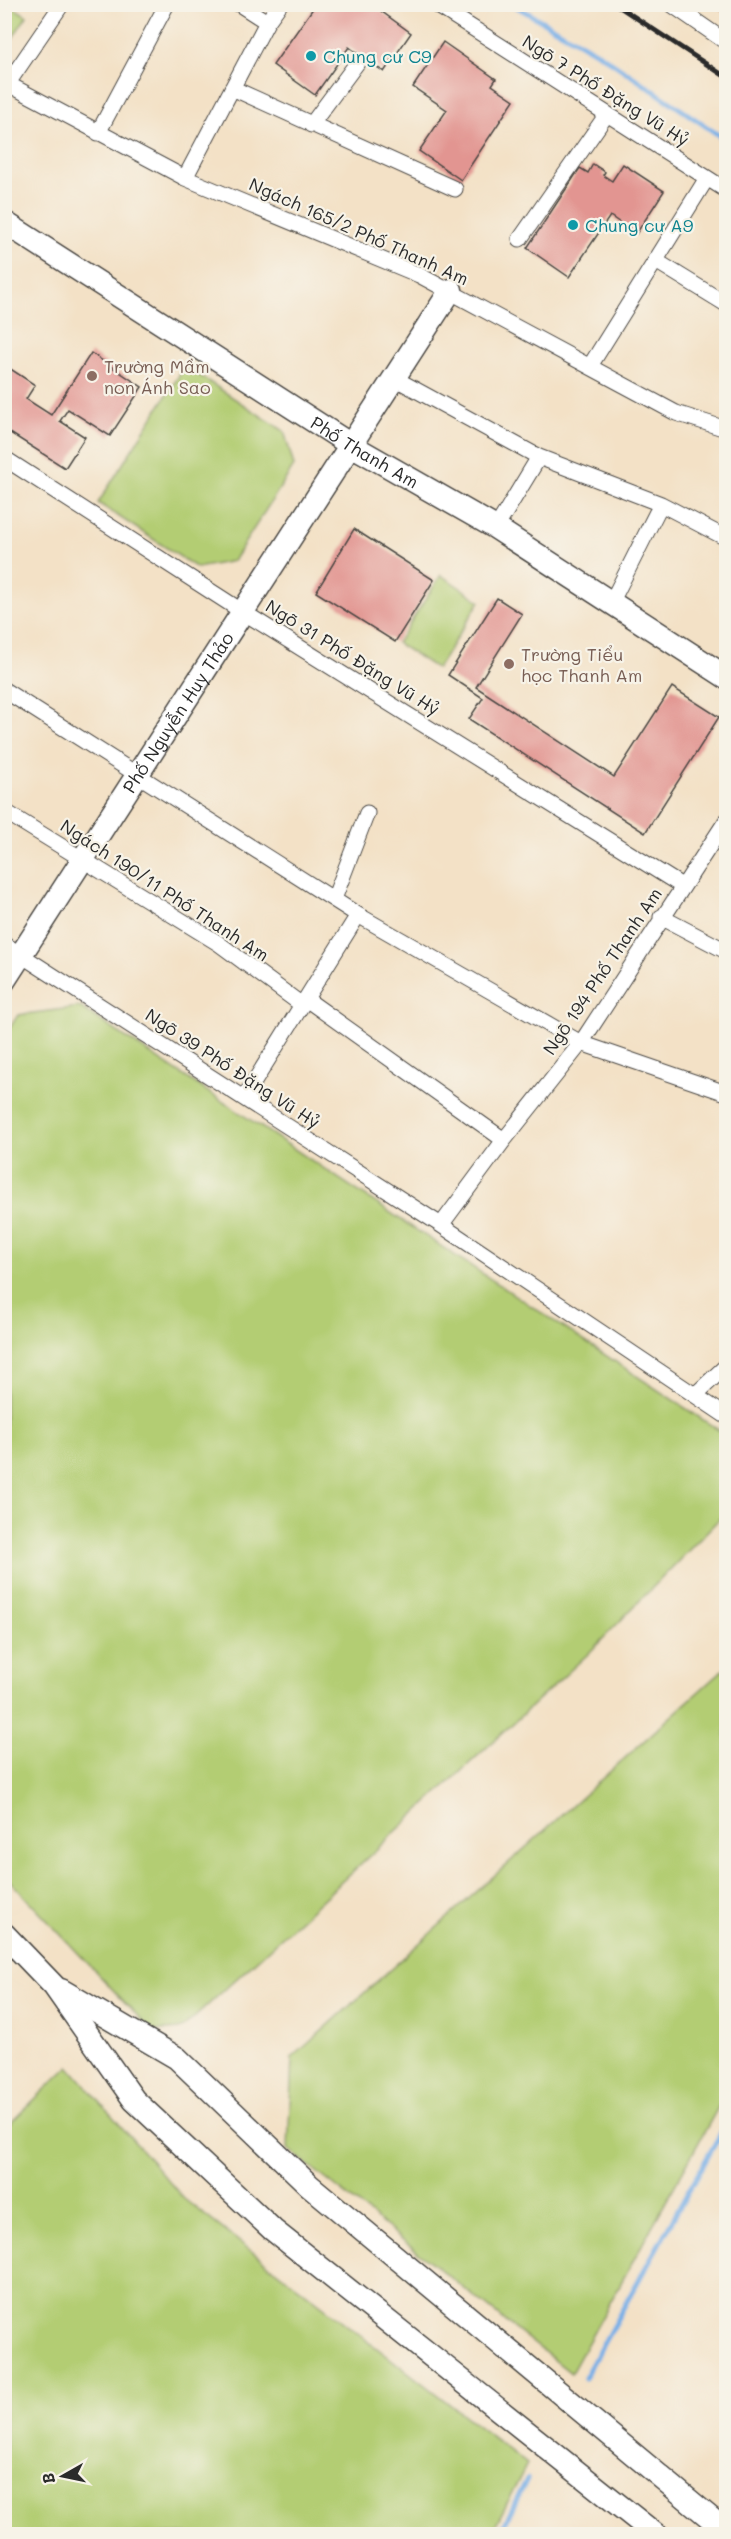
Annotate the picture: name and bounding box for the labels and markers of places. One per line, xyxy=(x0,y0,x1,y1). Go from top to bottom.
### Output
place label: Chung cư C9 xyxy=(323,44,432,68)
marker: Chung cư C9 xyxy=(304,49,318,63)
place label: Chung cư A9 xyxy=(585,213,694,237)
marker: Chung cư A9 xyxy=(566,218,580,232)
place label: Trường Mầm non Ánh Sao xyxy=(104,354,211,399)
marker: Trường Mầm non Ánh Sao xyxy=(85,369,99,383)
place label: Trường Tiểu học Thanh Am xyxy=(521,642,642,687)
marker: Trường Tiểu học Thanh Am xyxy=(502,657,516,671)

